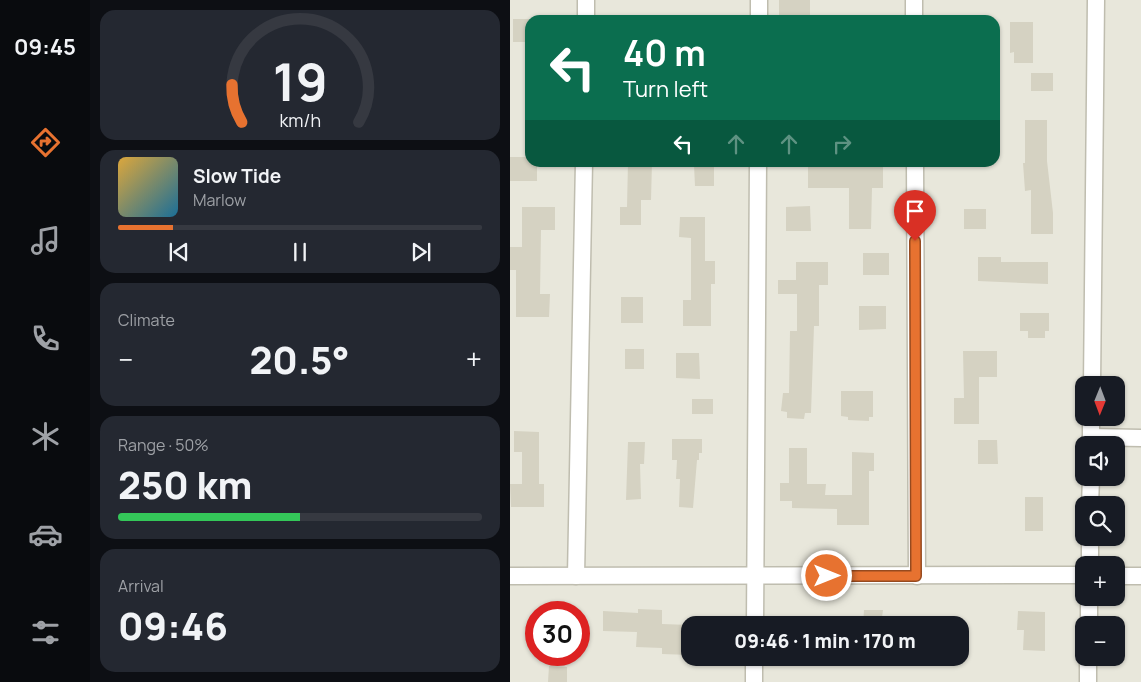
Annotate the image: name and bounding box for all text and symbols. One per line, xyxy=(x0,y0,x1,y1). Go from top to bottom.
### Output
text: 40 m xyxy=(623,29,706,77)
text: 09:45 xyxy=(14,32,76,62)
icon: left xyxy=(540,35,605,100)
text: 19 xyxy=(272,46,328,117)
text: Turn left xyxy=(623,74,708,104)
text: km/h xyxy=(279,108,321,132)
icon: directions xyxy=(28,125,63,160)
icon: left xyxy=(669,130,697,158)
icon: ahead xyxy=(722,130,750,158)
icon: ahead xyxy=(775,130,803,158)
icon: right xyxy=(828,130,856,158)
text: Slow Tide xyxy=(193,163,281,189)
text: Marlow xyxy=(193,189,246,211)
pin xyxy=(894,190,936,241)
icon: arrive xyxy=(901,197,929,225)
icon: music xyxy=(28,223,63,258)
icon: previous xyxy=(165,238,193,266)
icon: pause xyxy=(286,238,314,266)
icon: next xyxy=(407,238,435,266)
text: Climate xyxy=(118,309,175,331)
icon: phone xyxy=(28,321,63,356)
text: 20.5° xyxy=(249,333,350,385)
text: − xyxy=(118,340,133,378)
text: + xyxy=(466,340,482,378)
north arrow xyxy=(1075,376,1125,426)
map controls xyxy=(1075,376,1125,666)
icon: climate xyxy=(28,419,63,454)
text: Range · 50% xyxy=(118,434,209,456)
button: sound xyxy=(1075,436,1125,486)
text: 250 km xyxy=(118,458,252,510)
button: search xyxy=(1075,496,1125,546)
icon: car xyxy=(28,517,63,552)
position arrow xyxy=(800,549,852,601)
button: + xyxy=(1075,556,1125,606)
text: Arrival xyxy=(118,575,164,597)
text: 09:46 xyxy=(118,599,228,651)
speed limit sign: 30 xyxy=(525,601,590,666)
icon: filters xyxy=(28,615,63,650)
button: − xyxy=(1075,616,1125,666)
text: 09:46 · 1 min · 170 m xyxy=(734,628,916,654)

